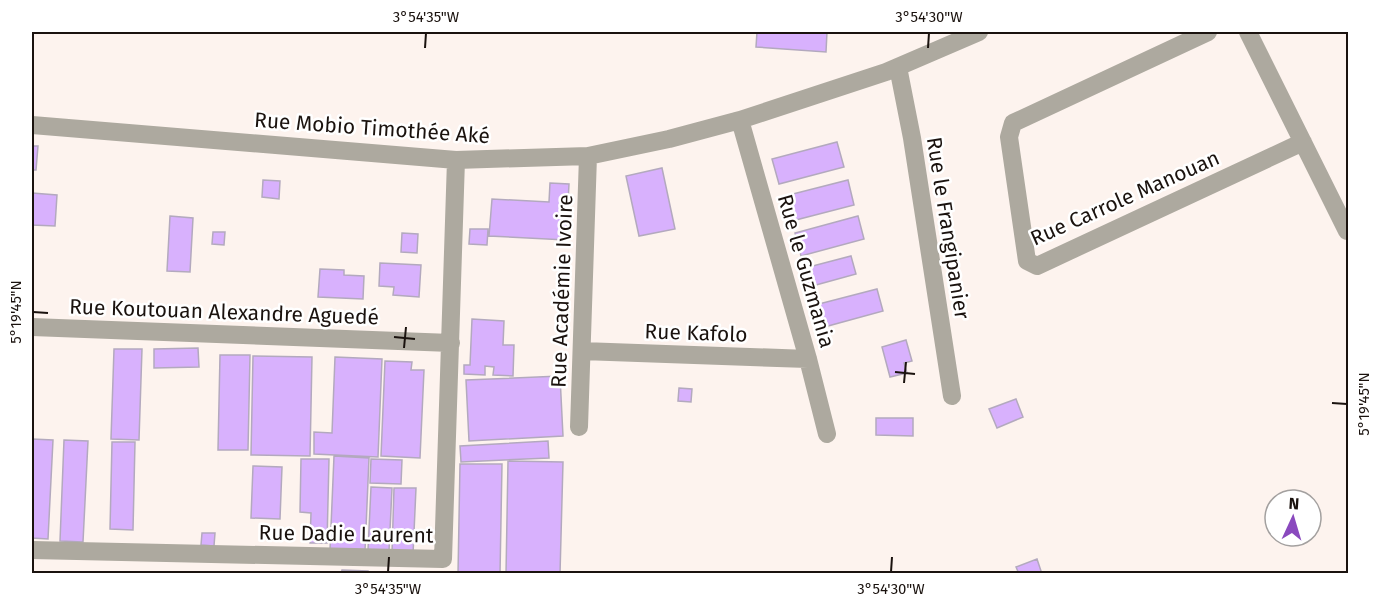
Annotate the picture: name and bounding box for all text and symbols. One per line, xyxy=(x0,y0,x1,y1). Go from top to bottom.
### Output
text: 3°54'35"W xyxy=(393,8,460,26)
text: 3°54'30"W xyxy=(895,8,963,26)
street label: Rue Mobio Timothée Aké xyxy=(253,107,491,149)
street label: Rue le Frangipanier xyxy=(921,135,975,321)
street label: Rue Carrole Manouan xyxy=(1026,145,1224,251)
street label: Rue le Guzmania xyxy=(772,191,840,351)
street label: Rue Académie Ivoire xyxy=(546,194,578,388)
text: 5°19'45"N xyxy=(7,280,25,344)
street label: Rue Koutouan Alexandre Aguedé xyxy=(69,294,379,330)
street label: Rue Kafolo xyxy=(644,318,748,348)
text: 5°19'45"N xyxy=(1355,372,1373,436)
north arrow xyxy=(1263,488,1323,548)
text: N xyxy=(1288,494,1300,513)
street label: Rue Dadie Laurent xyxy=(258,519,434,549)
text: 3°54'35"W xyxy=(355,580,422,598)
text: 3°54'30"W xyxy=(857,580,925,598)

